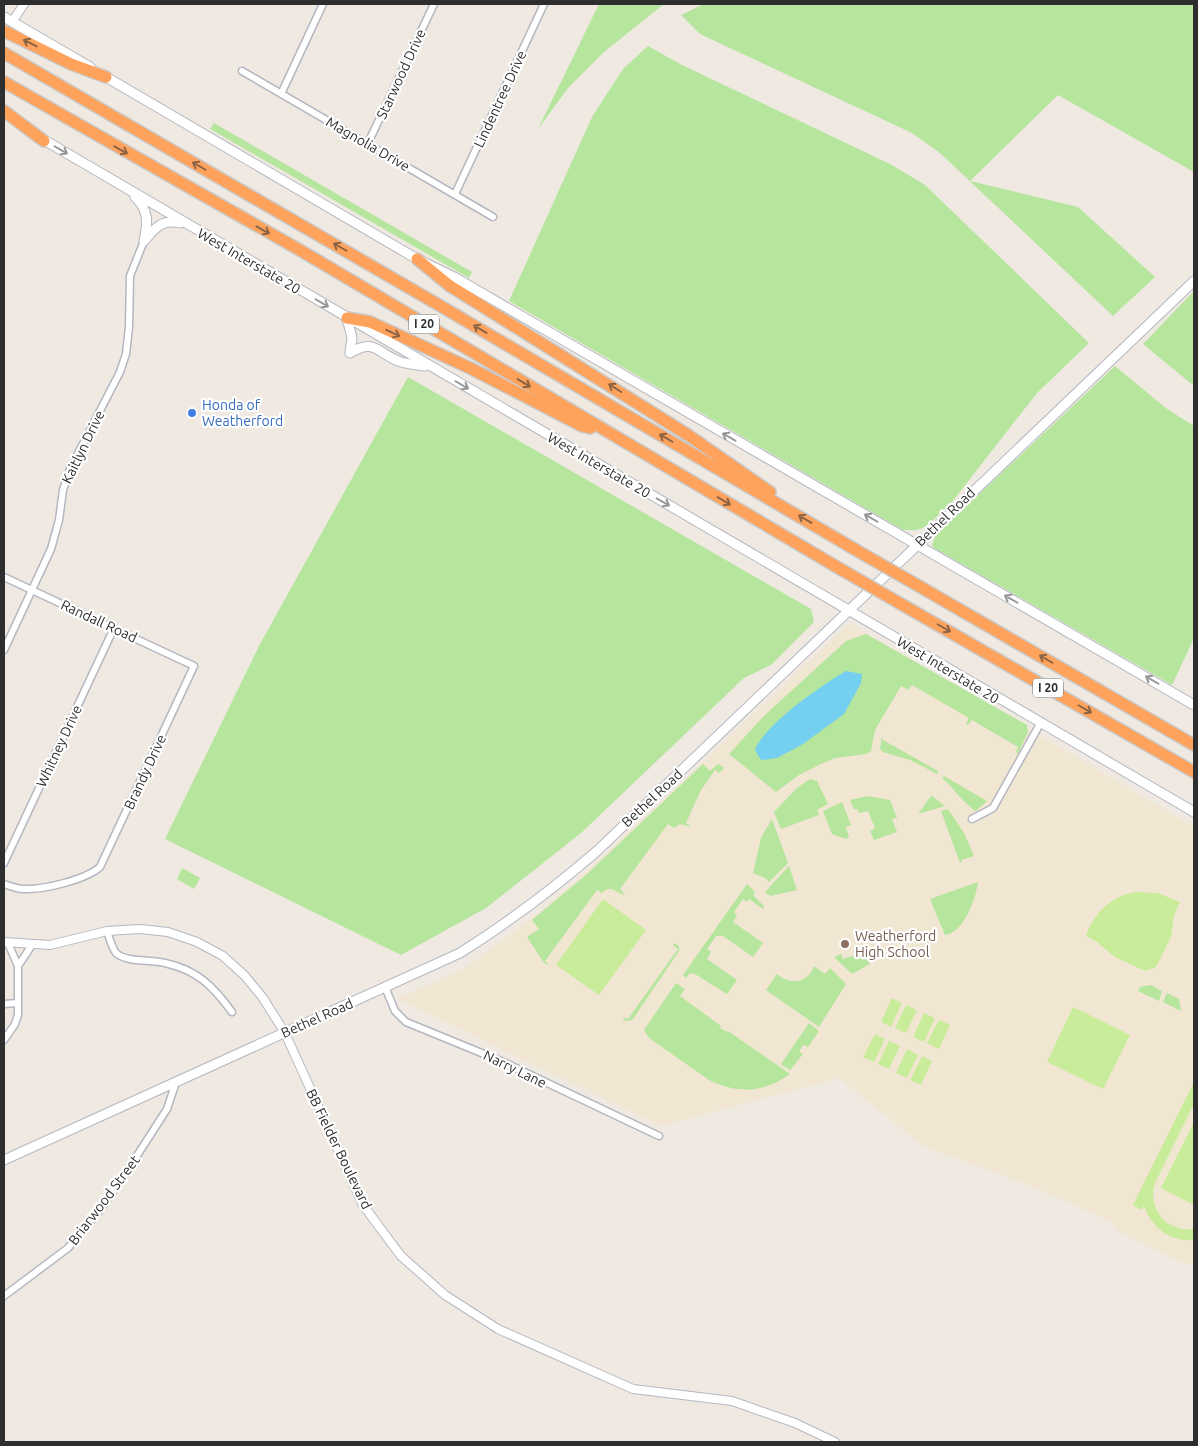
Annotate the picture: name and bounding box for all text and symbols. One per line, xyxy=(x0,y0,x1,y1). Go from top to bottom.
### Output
street label: Starwood Drive xyxy=(373,27,429,121)
one-way arrow xyxy=(22,38,37,48)
street label: Lindentree Drive xyxy=(471,48,529,150)
street label: Magnolia Drive xyxy=(323,114,413,174)
one-way arrow xyxy=(54,146,68,156)
one-way arrow xyxy=(114,146,128,156)
one-way arrow xyxy=(193,160,207,170)
street label: West Interstate 20 xyxy=(195,225,303,297)
one-way arrow xyxy=(256,225,271,235)
one-way arrow xyxy=(332,242,347,252)
one-way arrow xyxy=(314,299,329,309)
road number: I 20 xyxy=(409,314,439,334)
one-way arrow xyxy=(474,324,488,334)
one-way arrow xyxy=(385,328,400,338)
one-way arrow xyxy=(517,379,531,389)
one-way arrow xyxy=(455,381,469,391)
one-way arrow xyxy=(609,383,623,393)
place label: Honda of Weatherford xyxy=(202,397,283,429)
marker: Honda of Weatherford xyxy=(186,407,198,419)
street label: Kaitlyn Drive xyxy=(58,408,108,486)
street label: West Interstate 20 xyxy=(545,429,653,501)
one-way arrow xyxy=(659,432,673,442)
one-way arrow xyxy=(723,432,737,442)
street label: Bethel Road xyxy=(912,485,978,549)
one-way arrow xyxy=(717,496,731,506)
one-way arrow xyxy=(656,498,670,508)
one-way arrow xyxy=(863,513,878,523)
one-way arrow xyxy=(798,514,812,524)
one-way arrow xyxy=(1005,594,1019,604)
street label: Randall Road xyxy=(58,596,140,646)
one-way arrow xyxy=(936,624,950,634)
street label: West Interstate 20 xyxy=(894,633,1002,707)
one-way arrow xyxy=(1039,654,1054,664)
one-way arrow xyxy=(1145,675,1160,685)
road number: I 20 xyxy=(1033,678,1063,698)
street label: Whitney Drive xyxy=(33,702,85,790)
one-way arrow xyxy=(1077,704,1092,714)
street label: Brandy Drive xyxy=(121,732,169,812)
street label: Bethel Road xyxy=(618,766,686,830)
place label: Weatherford High School xyxy=(855,928,936,960)
marker: Weatherford High School xyxy=(839,938,851,950)
street label: Bethel Road xyxy=(279,995,355,1041)
street label: Narry Lane xyxy=(481,1047,549,1091)
street label: BB Fielder Boulevard xyxy=(303,1086,375,1212)
street label: Briarwood Street xyxy=(65,1152,143,1248)

